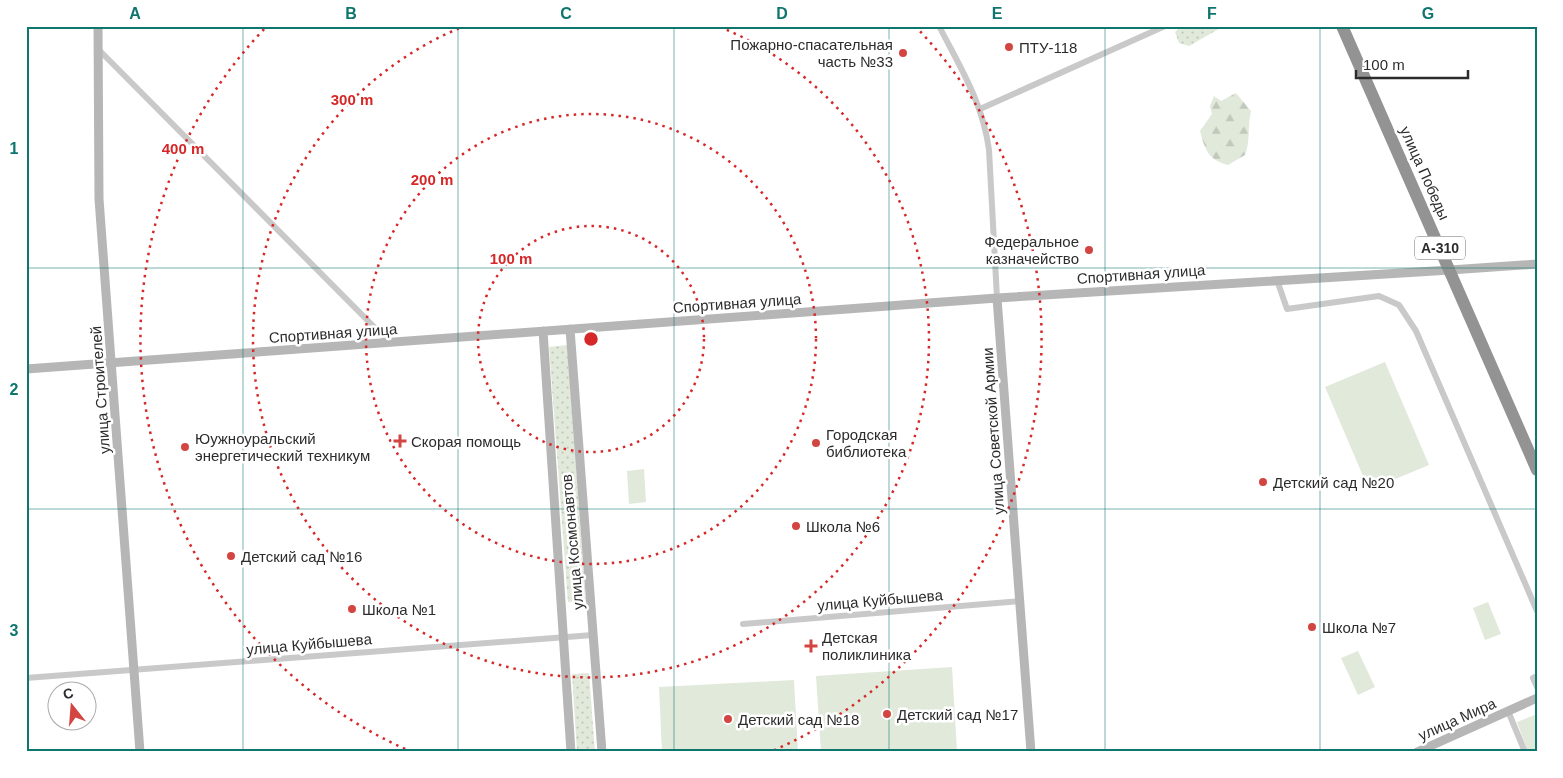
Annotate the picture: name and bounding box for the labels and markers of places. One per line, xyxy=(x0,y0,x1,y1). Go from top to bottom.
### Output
place label: Пожарно-спасательная часть №33 xyxy=(730,36,893,70)
place label: ПТУ-118 xyxy=(1019,39,1077,56)
marker: ПТУ-118 xyxy=(1003,41,1015,53)
marker: Пожарно-спасательная часть №33 xyxy=(897,47,909,59)
place label: Федеральное казначейство xyxy=(984,233,1079,267)
marker: Федеральное казначейство xyxy=(1083,244,1095,256)
centre of rings xyxy=(582,330,600,348)
place label: Городская библиотека xyxy=(826,426,907,460)
place label: Юужноуральский энергетический техникум xyxy=(195,430,370,464)
place label: Скорая помощь xyxy=(411,433,521,450)
marker: Скорая помощь xyxy=(393,434,407,448)
marker: Городская библиотека xyxy=(810,437,822,449)
marker: Юужноуральский энергетический техникум xyxy=(179,441,191,453)
place label: Детский сад №20 xyxy=(1273,474,1394,491)
marker: Детский сад №20 xyxy=(1257,476,1269,488)
place label: Школа №6 xyxy=(806,518,880,535)
marker: Школа №6 xyxy=(790,520,802,532)
place label: Детский сад №16 xyxy=(241,548,362,565)
marker: Детский сад №16 xyxy=(225,550,237,562)
place label: Школа №1 xyxy=(362,601,436,618)
marker: Школа №1 xyxy=(346,603,358,615)
place label: Школа №7 xyxy=(1322,619,1396,636)
marker: Школа №7 xyxy=(1306,621,1318,633)
place label: Детская поликлиника xyxy=(822,629,912,663)
marker: Детская поликлиника xyxy=(804,639,818,653)
place label: Детский сад №17 xyxy=(897,706,1018,723)
marker: Детский сад №17 xyxy=(881,708,893,720)
place label: Детский сад №18 xyxy=(738,711,859,728)
marker: Детский сад №18 xyxy=(722,713,734,725)

